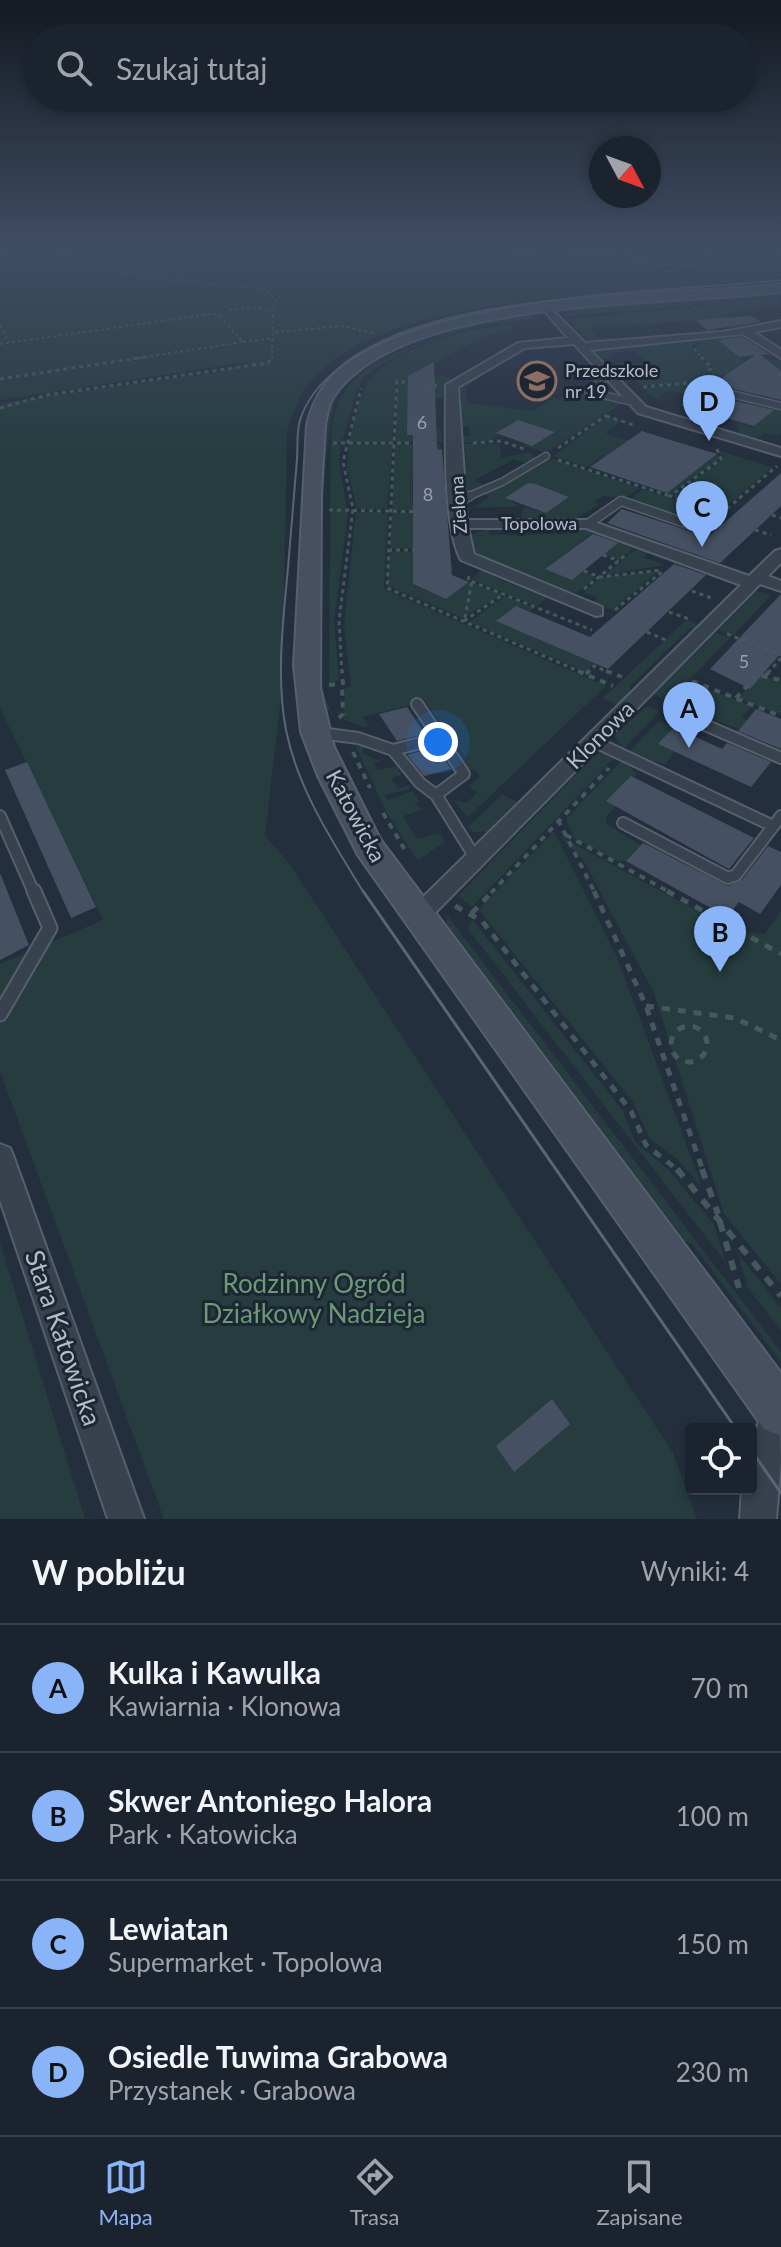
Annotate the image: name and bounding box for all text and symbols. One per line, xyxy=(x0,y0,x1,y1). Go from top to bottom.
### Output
search box xyxy=(24,24,757,112)
icon: search xyxy=(52,46,96,90)
text: Szukaj tutaj xyxy=(116,50,267,86)
north arrow xyxy=(589,136,661,208)
place label: Przedszkole nr 19 xyxy=(565,359,658,402)
school or university icon: Przedszkole nr 19 xyxy=(516,360,558,402)
pin: D xyxy=(683,375,735,441)
house number: 6 xyxy=(417,411,427,433)
street label: Zielona xyxy=(445,475,471,535)
pin: C xyxy=(676,481,728,547)
house number: 8 xyxy=(423,483,433,505)
street label: Topolowa xyxy=(501,512,577,534)
house number: 5 xyxy=(739,650,749,672)
pin: A xyxy=(663,682,715,748)
street label: Klonowa xyxy=(560,695,639,774)
your location xyxy=(418,722,458,762)
street label: Katowicka xyxy=(321,765,392,867)
pin: B xyxy=(694,906,746,972)
street label: Stara Katowicka xyxy=(19,1246,109,1430)
park label: Rodzinny Ogród Działkowy Nadzieja xyxy=(202,1267,426,1329)
map controls xyxy=(685,1423,757,1495)
button: locate xyxy=(685,1423,757,1495)
text: W pobliżu xyxy=(32,1551,186,1592)
text: Wyniki: 4 xyxy=(641,1555,749,1587)
text: Kulka i Kawulka xyxy=(108,1654,321,1690)
text: A xyxy=(49,1672,67,1704)
text: 70 m xyxy=(691,1672,749,1704)
text: Kawiarnia · Klonowa xyxy=(108,1690,341,1722)
text: Skwer Antoniego Halora xyxy=(108,1782,432,1818)
text: B xyxy=(49,1800,67,1832)
text: 100 m xyxy=(676,1800,749,1832)
text: Park · Katowicka xyxy=(108,1818,298,1850)
text: Lewiatan xyxy=(108,1910,229,1946)
text: C xyxy=(49,1928,67,1960)
text: 150 m xyxy=(676,1928,749,1960)
text: Supermarket · Topolowa xyxy=(108,1946,383,1978)
text: Osiedle Tuwima Grabowa xyxy=(108,2038,448,2074)
text: D xyxy=(48,2056,68,2088)
text: 230 m xyxy=(676,2056,749,2088)
text: Przystanek · Grabowa xyxy=(108,2074,356,2106)
tab: Mapa xyxy=(98,2155,153,2230)
tab: Trasa xyxy=(350,2155,400,2230)
tab: Zapisane xyxy=(596,2155,683,2230)

